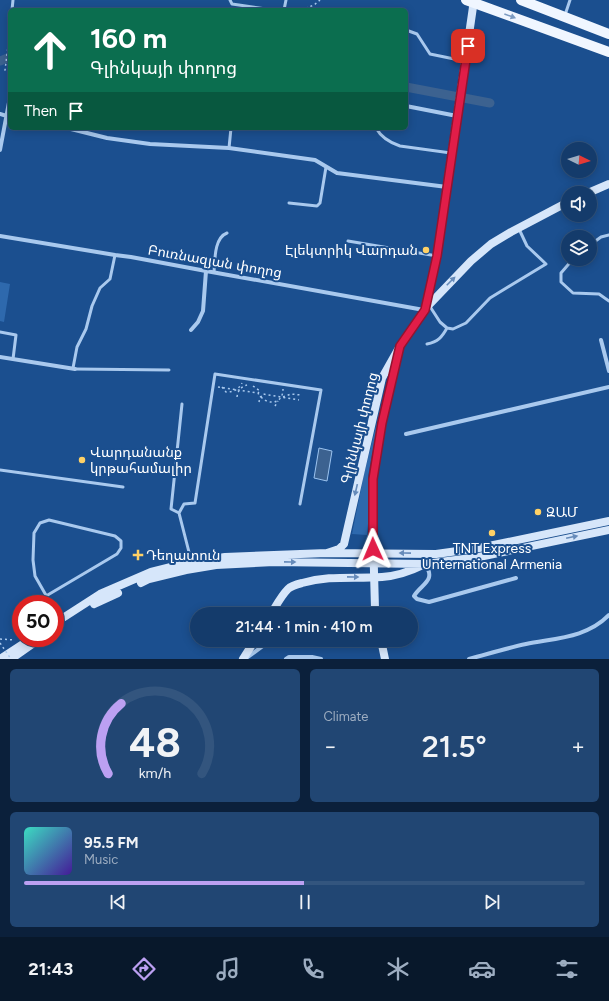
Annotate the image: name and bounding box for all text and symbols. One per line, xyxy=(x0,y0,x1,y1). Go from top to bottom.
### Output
one-way arrow xyxy=(505,13,517,19)
text: 160 m xyxy=(90,21,167,55)
icon: ahead xyxy=(24,24,76,76)
pin xyxy=(451,29,485,63)
icon: arrive xyxy=(457,35,479,57)
text: Գլինկայի փողոց xyxy=(90,57,237,79)
icon: arrive xyxy=(65,100,87,122)
text: Then xyxy=(24,102,57,120)
north arrow xyxy=(561,142,597,178)
map controls xyxy=(561,142,597,266)
button: sound xyxy=(561,186,597,222)
button: layers xyxy=(561,230,597,266)
street label: Բուռնազյան փողոց xyxy=(147,241,283,282)
place label: Էլեկտրիկ Վարդան xyxy=(285,242,418,259)
marker: Էլեկտրիկ Վարդան xyxy=(421,245,431,255)
one-way arrow xyxy=(446,276,456,286)
street label: Գլինկայի փողոց xyxy=(337,371,382,486)
place label: Վարդանանք կրթահամալիր xyxy=(90,444,192,477)
marker: Վարդանանք կրթահամալիր xyxy=(77,455,87,465)
one-way arrow xyxy=(353,483,359,496)
place label: ԶԱՄ xyxy=(546,504,578,521)
marker: ԶԱՄ xyxy=(533,507,543,517)
position arrow xyxy=(352,528,394,570)
marker: TNT Express Unternational Armenia xyxy=(487,528,497,538)
one-way arrow xyxy=(566,534,579,540)
place label: TNT Express Unternational Armenia xyxy=(422,540,562,573)
place label: Դեղատուն xyxy=(146,547,220,564)
marker: Դեղատուն xyxy=(133,550,143,560)
one-way arrow xyxy=(398,550,411,556)
one-way arrow xyxy=(284,559,297,565)
one-way arrow xyxy=(347,574,360,580)
speed limit sign: 50 xyxy=(12,595,64,647)
text: 21:44 · 1 min · 410 m xyxy=(235,618,373,636)
text: Climate xyxy=(324,709,368,724)
text: 48 xyxy=(129,716,181,766)
text: 21.5° xyxy=(422,728,487,765)
text: − xyxy=(324,733,337,760)
text: + xyxy=(571,733,585,760)
text: km/h xyxy=(138,763,171,781)
text: 95.5 FM xyxy=(84,834,139,852)
text: Music xyxy=(84,852,118,867)
icon: previous xyxy=(107,891,129,913)
icon: pause xyxy=(294,891,316,913)
icon: next xyxy=(481,891,503,913)
icon: directions xyxy=(130,955,158,983)
icon: music xyxy=(214,955,242,983)
icon: phone xyxy=(299,955,327,983)
icon: climate xyxy=(384,955,412,983)
icon: car xyxy=(468,955,496,983)
icon: filters xyxy=(553,955,581,983)
text: 21:43 xyxy=(28,958,73,980)

